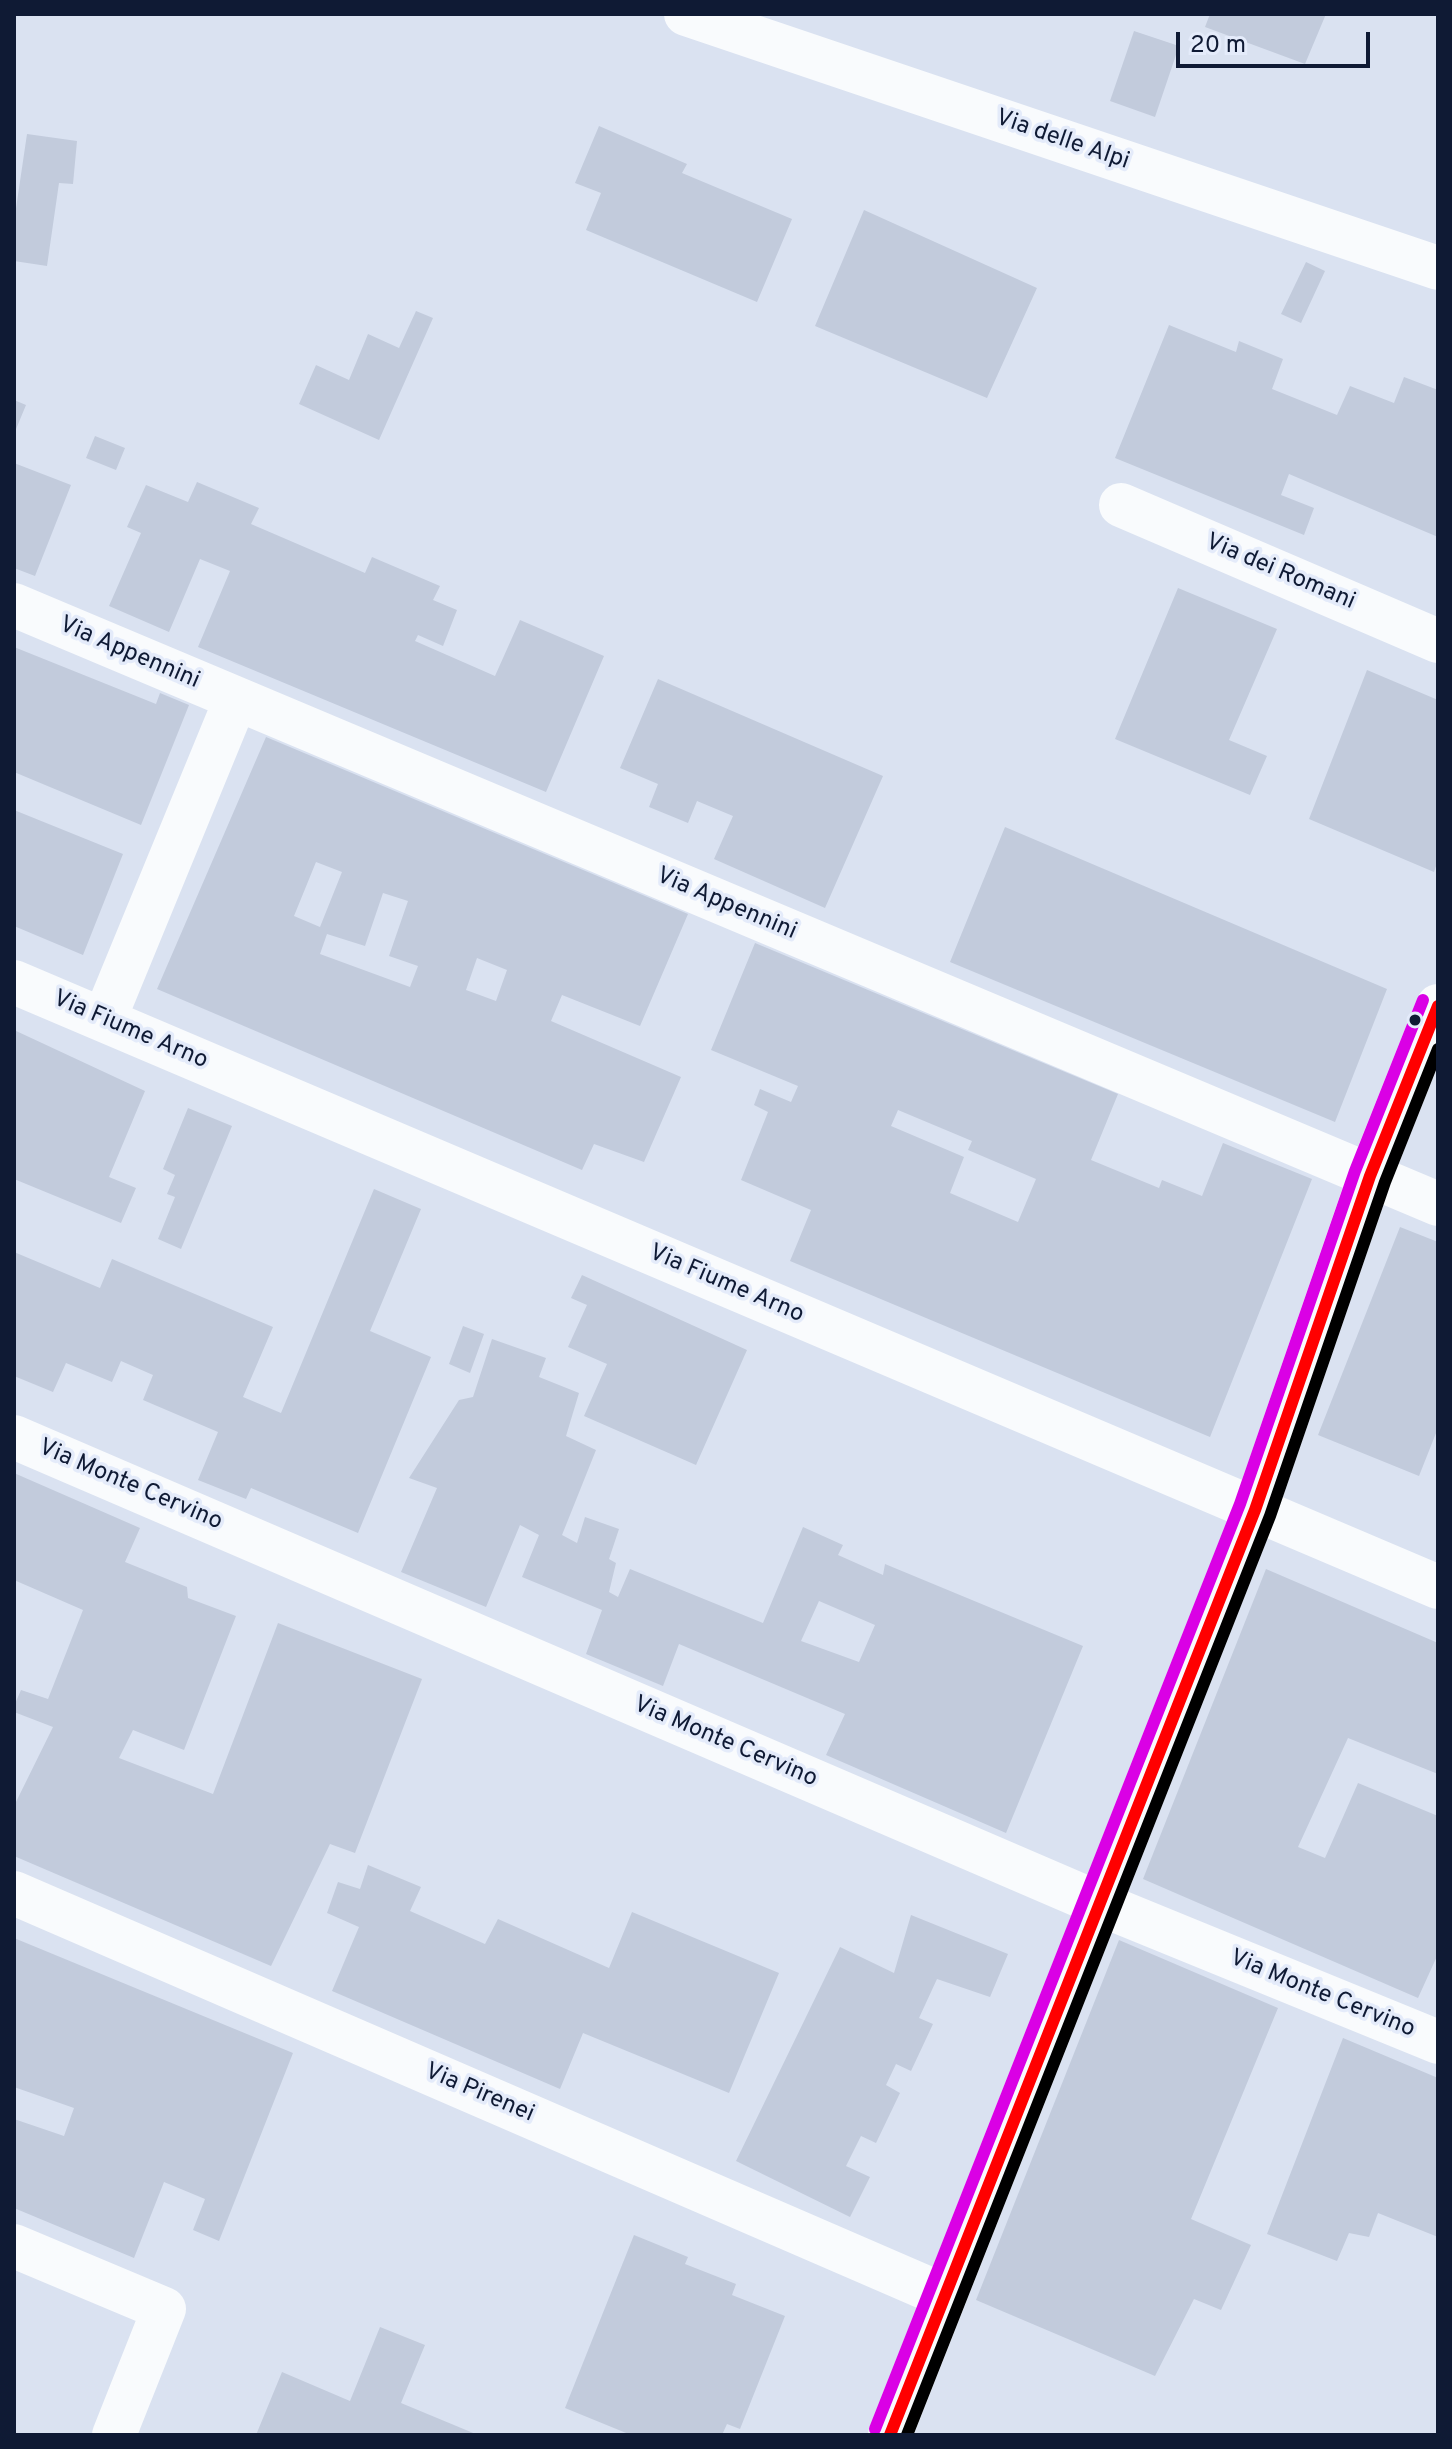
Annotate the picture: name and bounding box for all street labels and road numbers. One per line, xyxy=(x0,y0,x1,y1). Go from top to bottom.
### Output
street label: Via delle Alpi xyxy=(991,105,1133,177)
street label: Via dei Romani xyxy=(1201,529,1359,617)
street label: Via Appennini xyxy=(54,611,204,697)
street label: Via Appennini xyxy=(651,862,801,948)
street label: Via Fiume Arno xyxy=(48,985,212,1077)
street label: Via Fiume Arno xyxy=(644,1239,808,1331)
street label: Via Monte Cervino xyxy=(34,1434,226,1538)
street label: Via Monte Cervino xyxy=(629,1691,821,1795)
street label: Via Monte Cervino xyxy=(1225,1945,1419,2045)
street label: Via Pirenei xyxy=(420,2058,538,2130)

